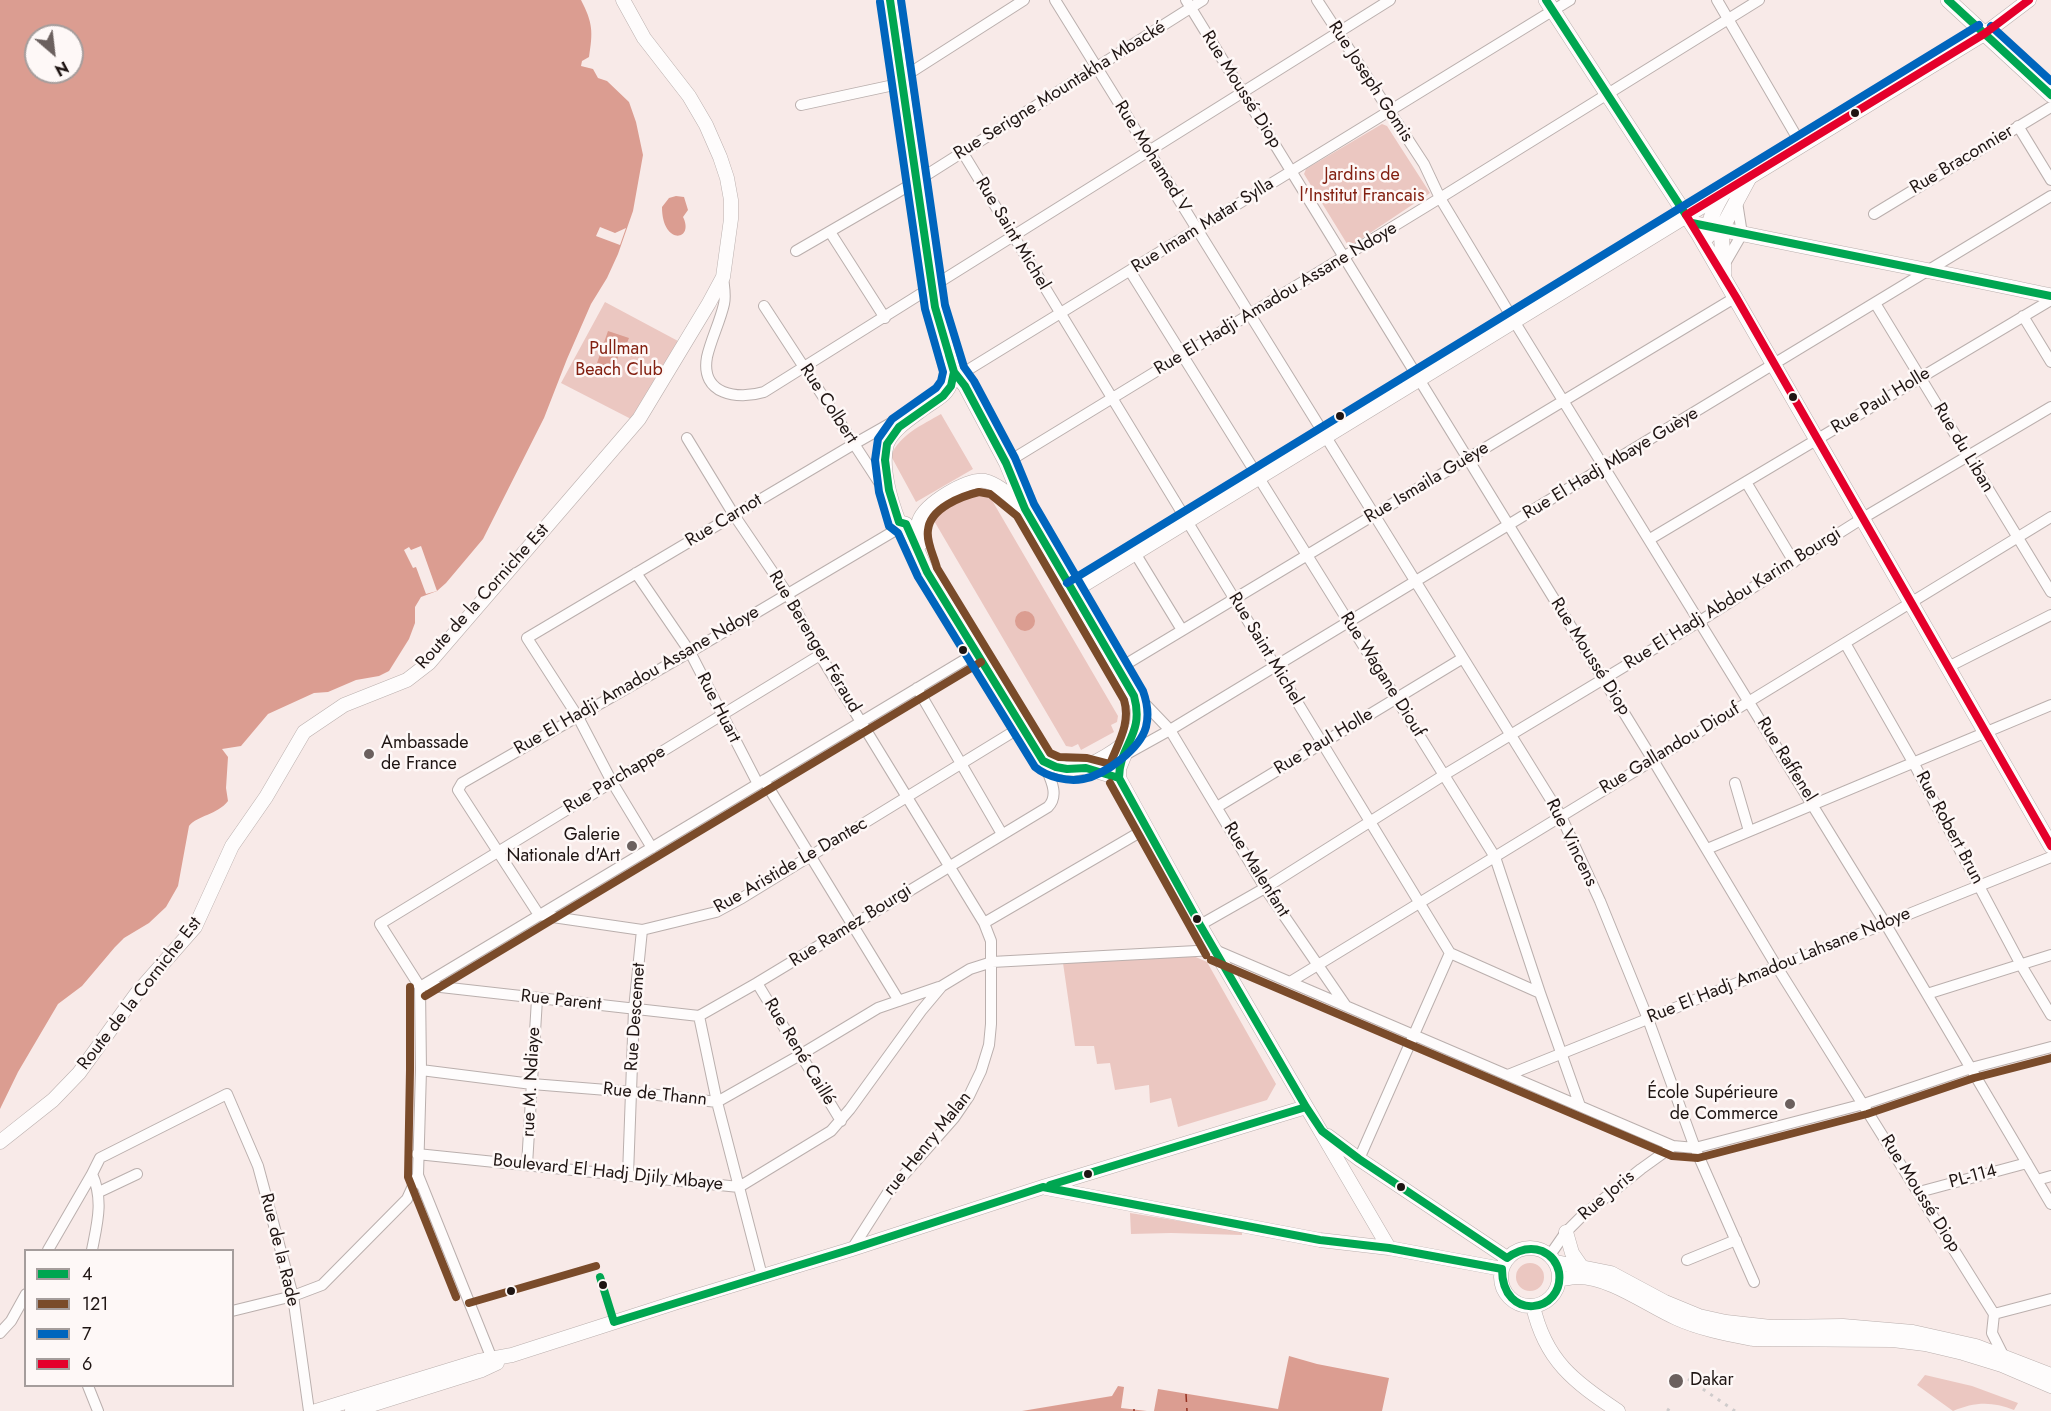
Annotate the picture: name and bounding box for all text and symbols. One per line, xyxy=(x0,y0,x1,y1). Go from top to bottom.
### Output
street label: Rue Serigne Mountakha Mbacké xyxy=(950,17,1170,165)
street label: Rue Joseph Gomis xyxy=(1323,18,1417,146)
north arrow xyxy=(24,24,84,84)
street label: Rue Moussé Diop xyxy=(1196,27,1286,153)
text: N xyxy=(51,55,73,82)
street label: Rue Mohamed V xyxy=(1109,97,1195,217)
unlabelled marker xyxy=(1849,107,1861,119)
street label: Rue Braconnier xyxy=(1906,121,2018,199)
park label: Jardins de l'Institut Francais xyxy=(1300,165,1424,207)
street label: Rue Saint Michel xyxy=(970,174,1054,294)
street label: Rue Imam Matar Sylla xyxy=(1128,174,1278,278)
street label: Rue El Hadji Amadou Assane Ndoye xyxy=(1151,218,1401,380)
park label: Pullman Beach Club xyxy=(575,339,663,382)
street label: Rue Colbert xyxy=(794,360,862,448)
street label: Rue Paul Holle xyxy=(1828,363,1934,439)
unlabelled marker xyxy=(1787,391,1799,403)
street label: Rue du Liban xyxy=(1928,399,1998,497)
street label: Rue El Hadj Mbaye Guèye xyxy=(1519,403,1703,525)
unlabelled marker xyxy=(1334,410,1346,422)
street label: Rue Ismaila Guèye xyxy=(1361,437,1493,529)
street label: Rue Carnot xyxy=(682,490,766,552)
street label: Route de la Corniche Est xyxy=(412,520,554,674)
street label: Rue El Hadj Abdou Karim Bourgi xyxy=(1621,523,1845,675)
street label: Rue Berenger Féraud xyxy=(763,567,865,717)
street label: Rue Saint Michel xyxy=(1223,589,1307,709)
street label: Rue Moussé Diop xyxy=(1545,594,1635,720)
street label: Rue El Hadji Amadou Assane Ndoye xyxy=(511,602,763,760)
street label: Rue Wagane Diouf xyxy=(1335,609,1429,741)
unlabelled marker xyxy=(957,644,969,656)
street label: Rue Huart xyxy=(691,669,745,747)
street label: Rue Gallandou Diouf xyxy=(1596,699,1744,799)
street label: Rue Paul Holle xyxy=(1271,704,1377,780)
street label: Rue Raffenel xyxy=(1752,714,1820,806)
place label: Ambassade de France xyxy=(381,733,469,776)
street label: Rue Parchappe xyxy=(560,741,670,819)
marker: Ambassade de France xyxy=(362,747,376,761)
street label: Rue Robert Brun xyxy=(1910,768,1988,888)
street label: Rue Vincens xyxy=(1541,796,1601,890)
street label: Rue Aristide Le Dantec xyxy=(711,813,871,919)
street label: Rue Malenfant xyxy=(1218,819,1294,921)
place label: Galerie Nationale d'Art xyxy=(507,825,620,868)
marker: Galerie Nationale d'Art xyxy=(625,839,639,853)
street label: Rue Ramez Bourgi xyxy=(786,880,916,972)
street label: Rue El Hadj Amadou Lahsane Ndoye xyxy=(1644,903,1914,1029)
street label: Route de la Corniche Est xyxy=(74,913,206,1075)
unlabelled marker xyxy=(1191,913,1203,925)
street label: Rue Descemet xyxy=(621,962,651,1072)
street label: Rue Parent xyxy=(520,986,602,1016)
street label: Rue René Caillé xyxy=(759,995,839,1109)
street label: rue M. Ndiaye xyxy=(518,1026,546,1138)
street label: Rue de Thann xyxy=(602,1079,708,1111)
place label: École Supérieure de Commerce xyxy=(1647,1083,1778,1126)
street label: rue Henry Malan xyxy=(880,1088,976,1200)
marker: École Supérieure de Commerce xyxy=(1783,1097,1797,1111)
street label: Rue Moussé Diop xyxy=(1875,1131,1965,1257)
street label: Boulevard El Hadj Djily Mbaye xyxy=(492,1150,724,1196)
street label: PL-114 xyxy=(1947,1160,1999,1194)
street label: Rue Joris xyxy=(1575,1166,1639,1226)
unlabelled marker xyxy=(1082,1168,1094,1180)
unlabelled marker xyxy=(1395,1181,1407,1193)
street label: Rue de la Rade xyxy=(255,1191,303,1309)
legend xyxy=(24,1249,234,1387)
text: 4 xyxy=(82,1261,93,1287)
unlabelled marker xyxy=(597,1279,609,1291)
unlabelled marker xyxy=(505,1285,517,1297)
text: 121 xyxy=(82,1291,108,1317)
text: 7 xyxy=(82,1321,91,1347)
text: 6 xyxy=(82,1351,92,1377)
place label: Dakar xyxy=(1690,1370,1734,1392)
marker: Dakar xyxy=(1667,1372,1685,1390)

